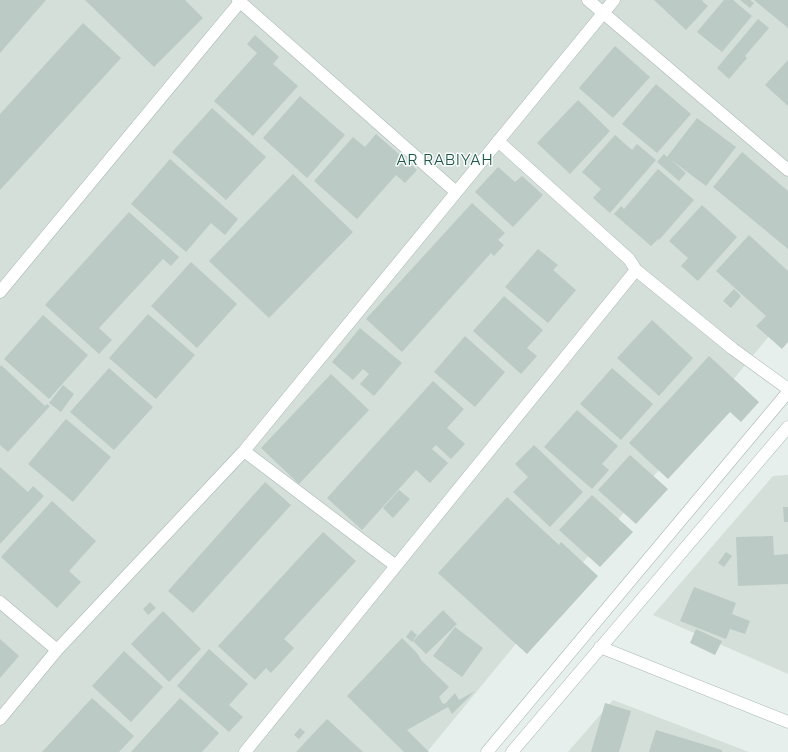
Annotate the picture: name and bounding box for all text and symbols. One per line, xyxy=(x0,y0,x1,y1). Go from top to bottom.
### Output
district label: AR RABIYAH xyxy=(396,151,494,169)

